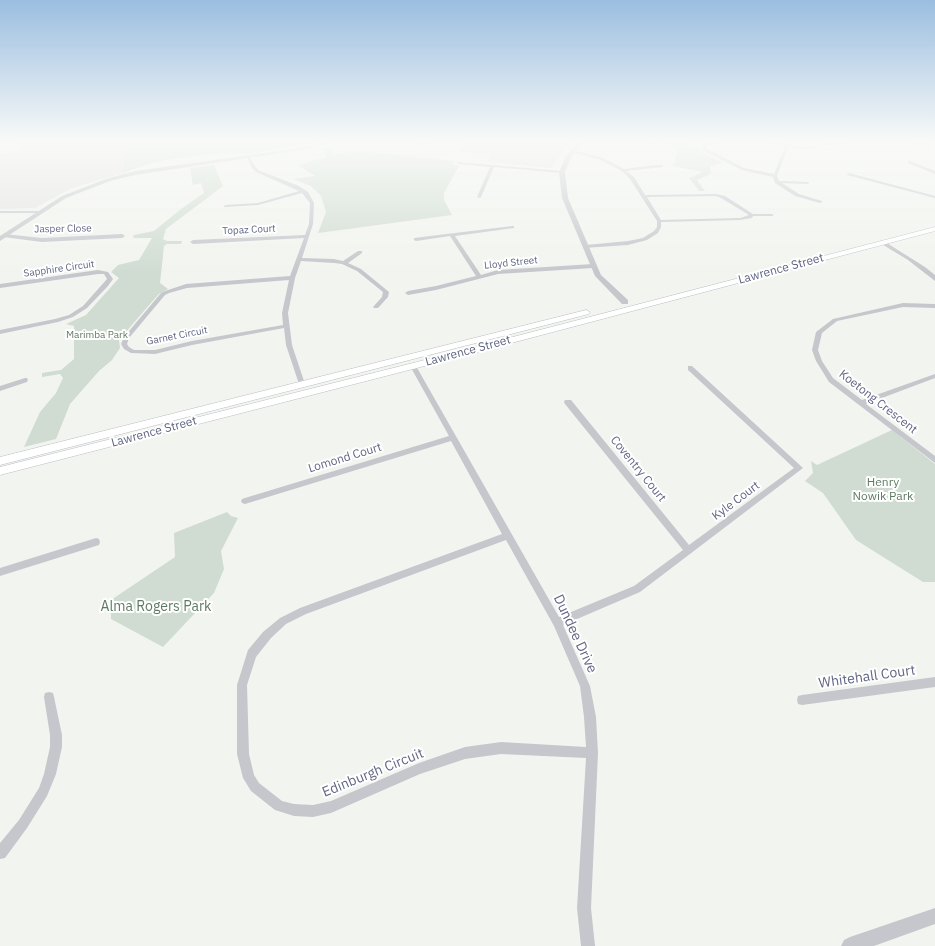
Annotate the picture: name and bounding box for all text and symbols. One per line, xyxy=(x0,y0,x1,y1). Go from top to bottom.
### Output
street label: Jasper Close xyxy=(34,222,92,236)
street label: Topaz Court xyxy=(222,223,276,237)
street label: Lawrence Street xyxy=(737,251,825,287)
street label: Lloyd Street xyxy=(484,254,538,272)
street label: Sapphire Circuit xyxy=(23,258,95,280)
street label: Garnet Circuit xyxy=(145,324,209,348)
park label: Marimba Park xyxy=(66,329,128,341)
street label: Lawrence Street xyxy=(424,333,512,369)
street label: Koetong Crescent xyxy=(836,367,920,437)
street label: Lawrence Street xyxy=(110,414,198,450)
street label: Coventry Court xyxy=(607,433,669,505)
street label: Lomond Court xyxy=(307,440,383,476)
park label: Henry Nowik Park xyxy=(853,476,913,504)
street label: Kyle Court xyxy=(709,478,763,524)
street label: Dundee Drive xyxy=(550,592,600,676)
park label: Alma Rogers Park xyxy=(101,599,211,615)
street label: Whitehall Court xyxy=(818,662,916,692)
street label: Edinburgh Circuit xyxy=(320,745,426,801)

